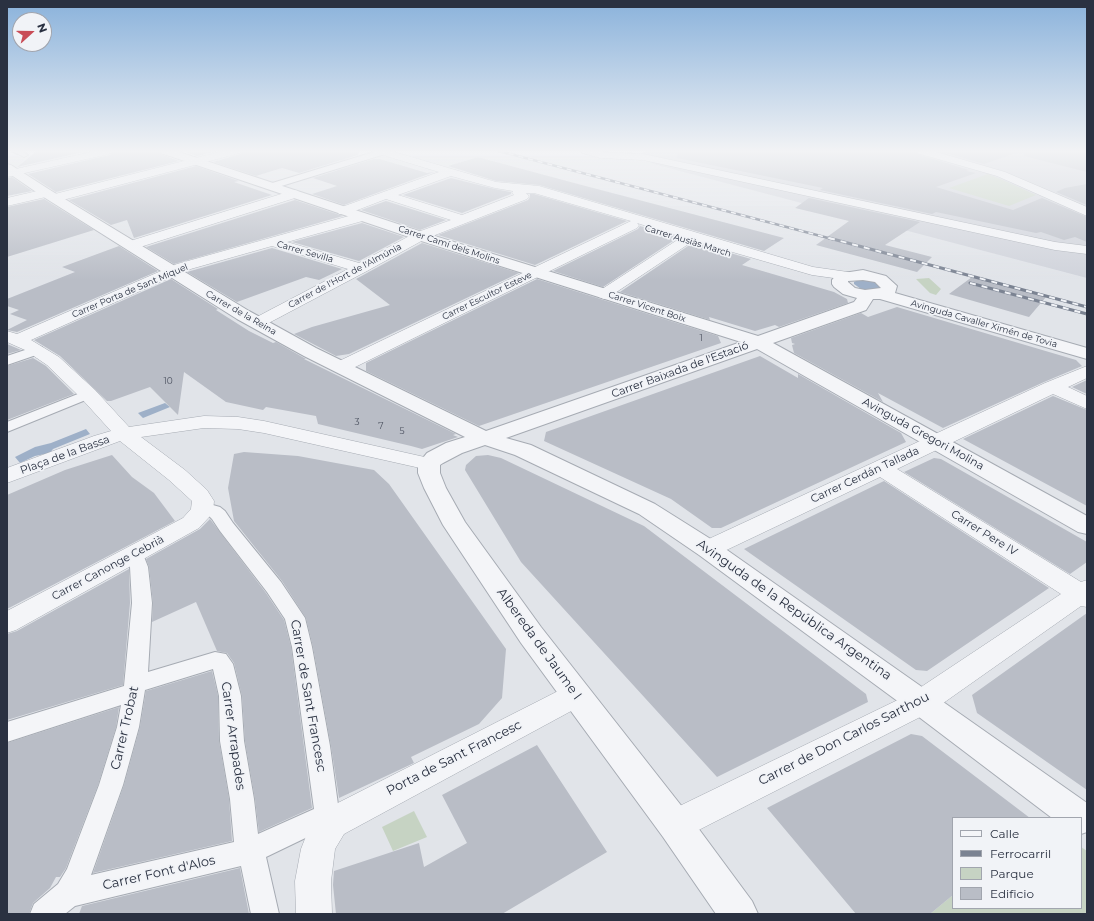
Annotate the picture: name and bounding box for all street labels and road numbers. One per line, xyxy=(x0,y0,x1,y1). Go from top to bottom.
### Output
street label: Carrer Camí dels Molins xyxy=(397,223,501,267)
street label: Carrer Ausiàs March xyxy=(643,223,733,259)
street label: Carrer Sevilla xyxy=(275,239,335,265)
street label: Carrer de l'Hort de l'Almúnia xyxy=(286,241,404,311)
street label: Carrer Porta de Sant Miquel xyxy=(70,262,190,320)
street label: Carrer Escultor Esteve xyxy=(440,270,534,322)
street label: Carrer de la Reina xyxy=(204,288,278,338)
street label: Carrer Vicent Boix xyxy=(607,289,687,325)
street label: Avinguda Cavaller Ximén de Tovia xyxy=(910,298,1058,350)
street label: Carrer Baixada de l'Estació xyxy=(610,339,750,401)
street label: Avinguda Gregori Molina xyxy=(860,395,986,473)
street label: Plaça de la Bassa xyxy=(18,433,112,477)
street label: Carrer Cerdán Tallada xyxy=(809,444,921,506)
street label: Carrer Pere IV xyxy=(948,507,1020,559)
street label: Carrer Canonge Cebrià xyxy=(50,533,166,603)
street label: Avinguda de la República Argentina xyxy=(693,536,895,684)
street label: Albereda de Jaume I xyxy=(493,585,585,703)
street label: Carrer de Sant Francesc xyxy=(287,619,329,773)
street label: Carrer Arrapades xyxy=(218,681,248,791)
street label: Carrer Trobat xyxy=(108,685,142,771)
street label: Carrer de Don Carlos Sarthou xyxy=(756,689,932,789)
street label: Porta de Sant Francesc xyxy=(384,717,524,799)
street label: Carrer Font d'Alos xyxy=(101,852,217,894)

